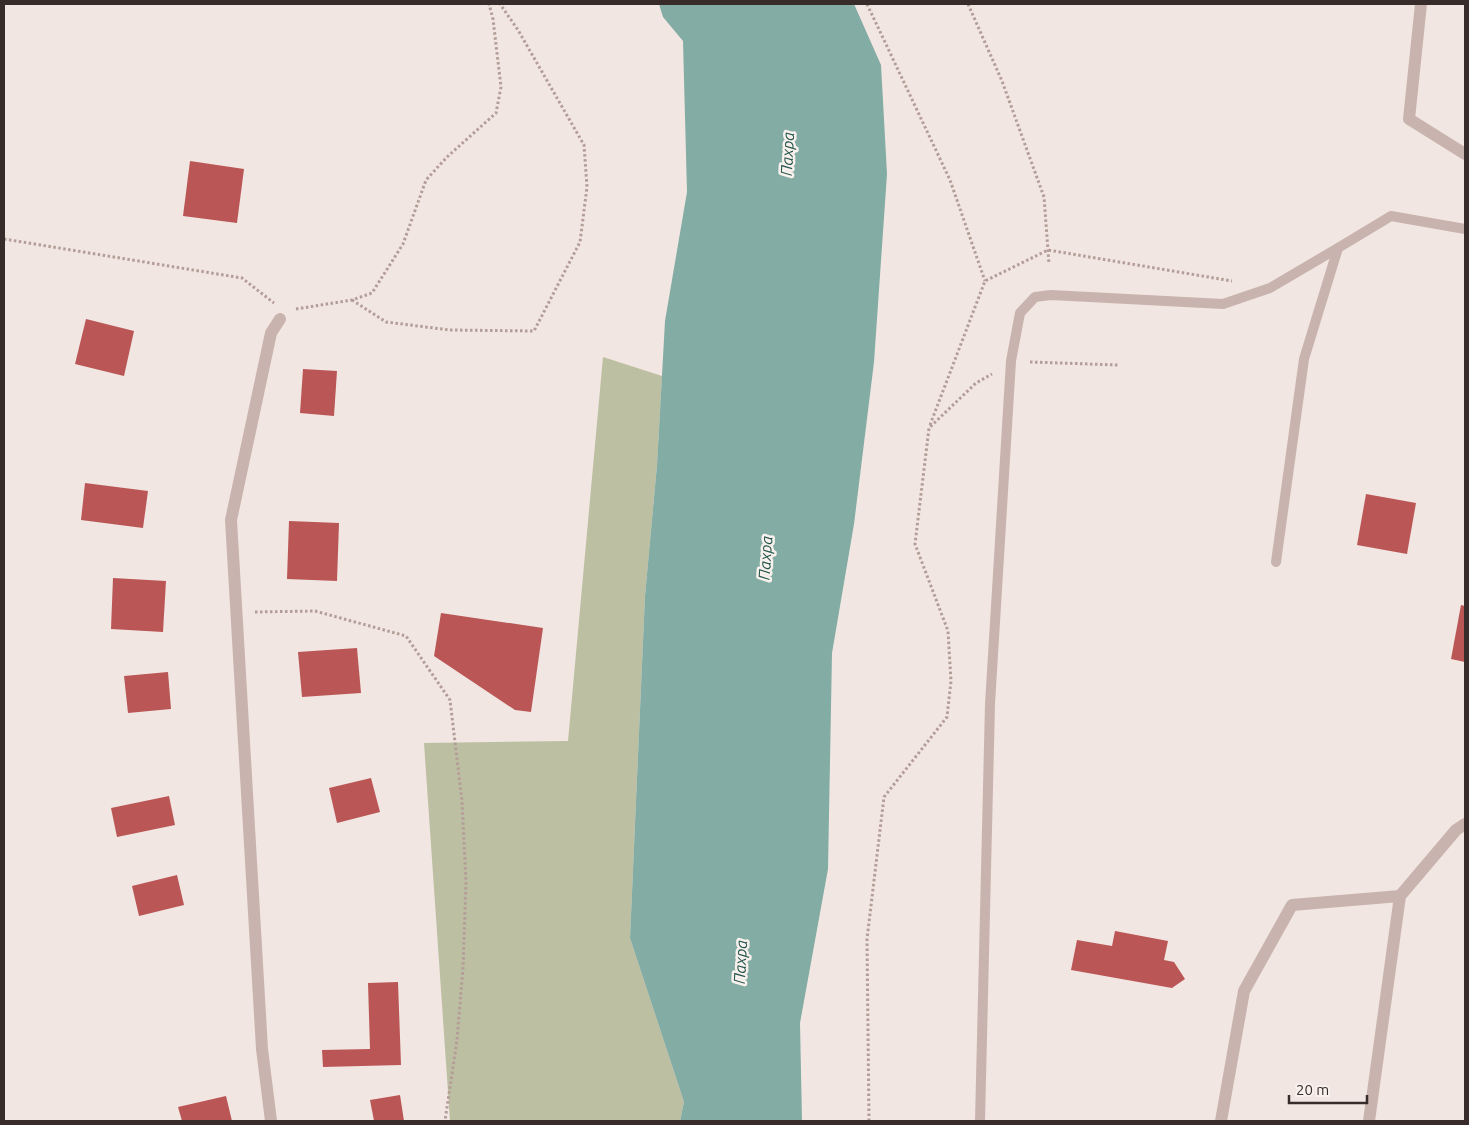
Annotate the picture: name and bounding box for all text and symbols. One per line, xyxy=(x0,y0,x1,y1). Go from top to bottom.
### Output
water label: Пахра xyxy=(777,131,797,177)
water label: Пахра xyxy=(754,535,776,581)
water label: Пахра xyxy=(730,939,750,985)
scale bar xyxy=(1289,1072,1366,1104)
text: 20 m xyxy=(1296,1081,1329,1098)

